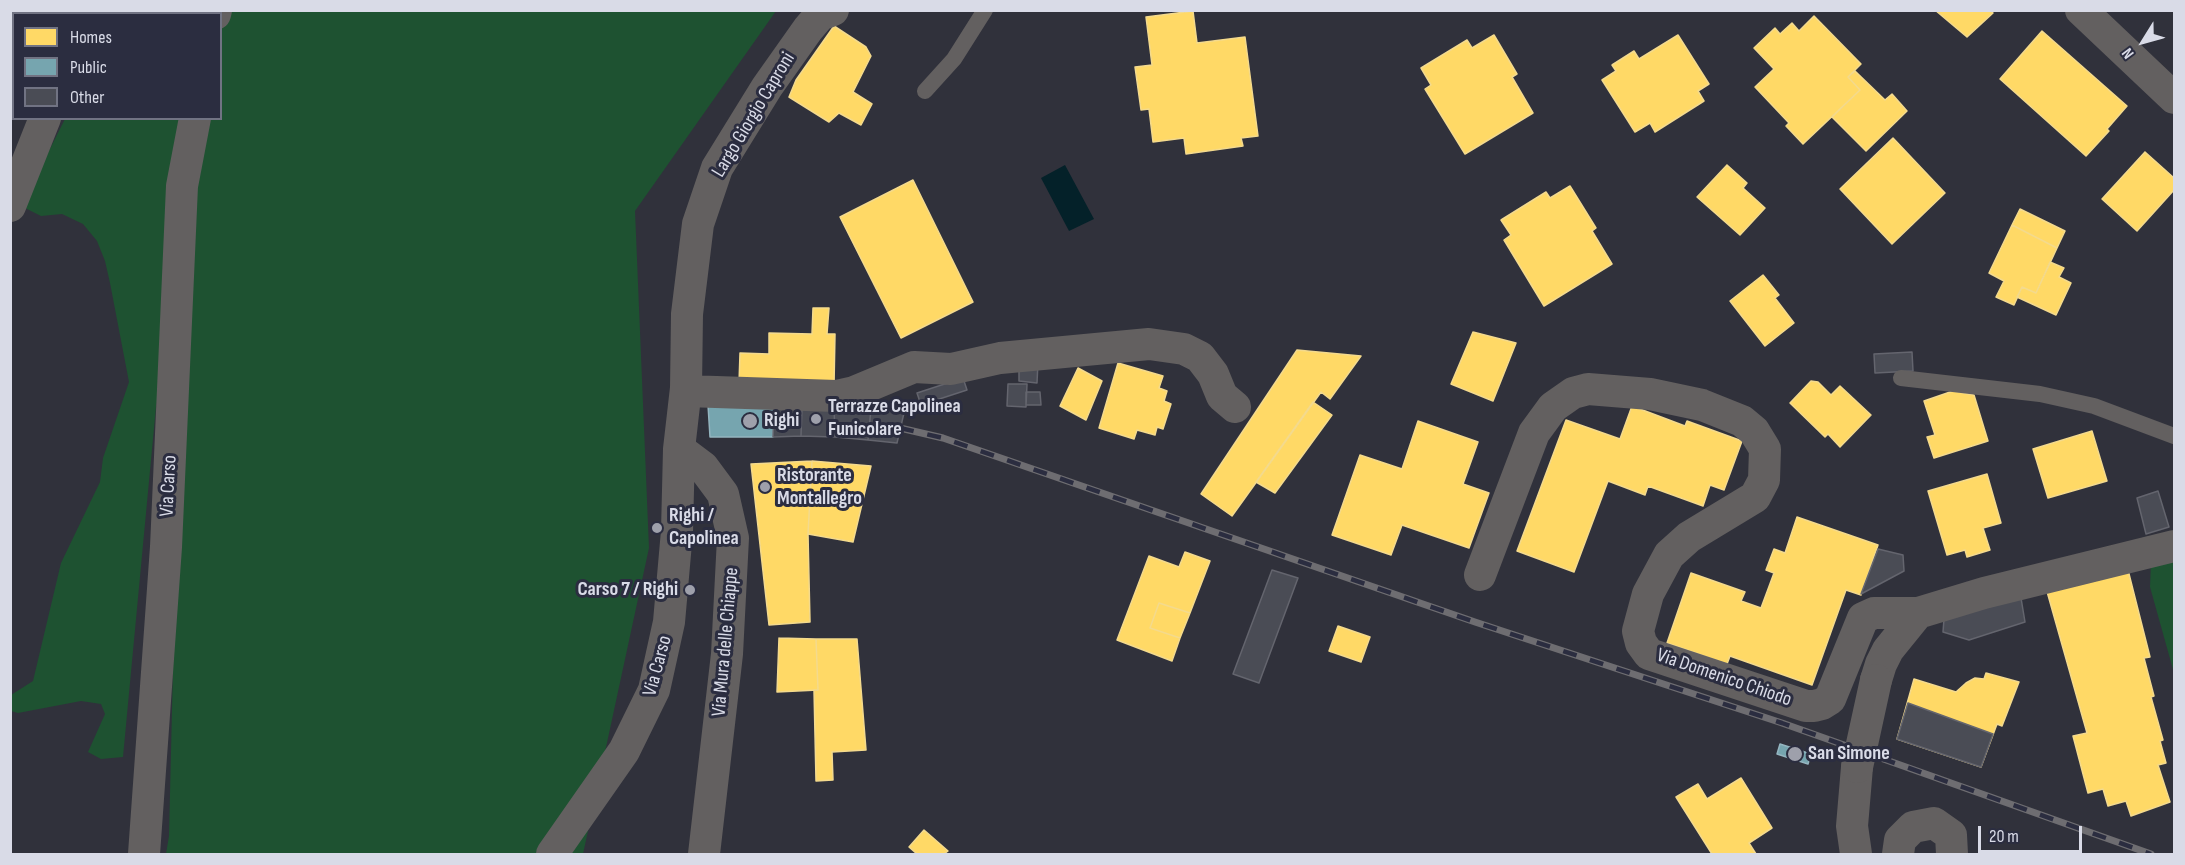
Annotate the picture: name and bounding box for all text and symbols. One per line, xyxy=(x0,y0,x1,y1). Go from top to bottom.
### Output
legend xyxy=(12,12,222,120)
north arrow xyxy=(2113,12,2173,72)
text: Homes xyxy=(70,27,112,48)
text: N xyxy=(2118,44,2138,62)
street label: Largo Giorgio Caproni xyxy=(707,48,801,182)
text: Public xyxy=(70,57,107,78)
text: Other xyxy=(70,87,104,108)
place label: Terrazze Capolinea Funicolare xyxy=(828,395,961,442)
place label: Righi xyxy=(764,409,799,433)
marker: Righi xyxy=(741,412,759,430)
marker: Terrazze Capolinea Funicolare xyxy=(809,412,823,426)
street label: Via Carso xyxy=(155,455,183,517)
place label: Ristorante Montallegro xyxy=(777,464,862,511)
marker: Ristorante Montallegro xyxy=(758,480,772,494)
place label: Righi / Capolinea xyxy=(669,504,739,551)
marker: Righi / Capolinea xyxy=(650,521,664,535)
street label: Via Mura delle Chiappe xyxy=(708,567,744,717)
place label: Carso 7 / Righi xyxy=(577,578,678,602)
marker: Carso 7 / Righi xyxy=(683,583,697,597)
street label: Via Carso xyxy=(638,633,678,699)
street label: Via Domenico Chiodo xyxy=(1653,644,1795,712)
place label: San Simone xyxy=(1808,742,1890,766)
marker: San Simone xyxy=(1786,745,1804,763)
scale bar xyxy=(1981,814,2084,852)
text: 20 m xyxy=(1989,826,2019,847)

